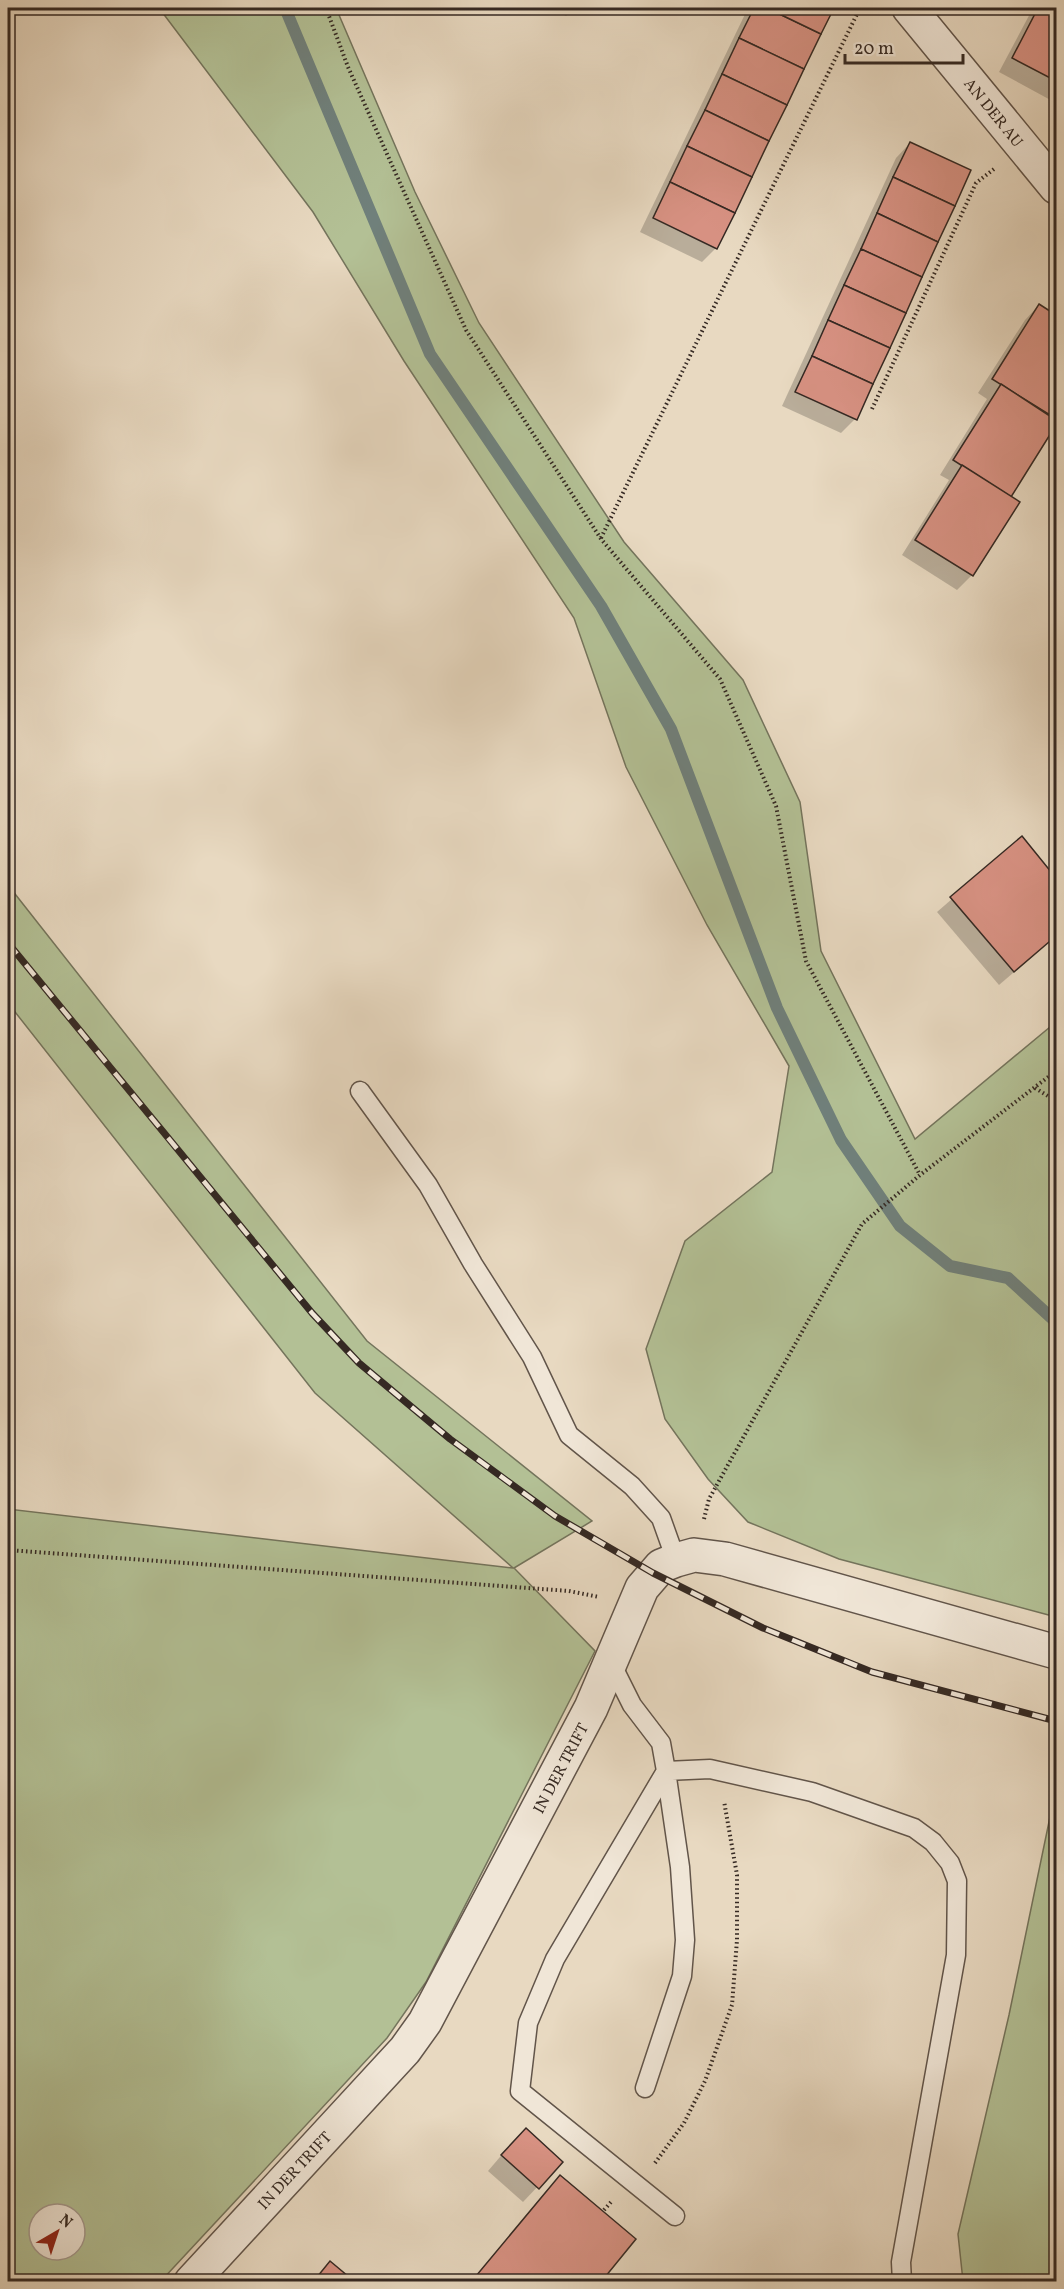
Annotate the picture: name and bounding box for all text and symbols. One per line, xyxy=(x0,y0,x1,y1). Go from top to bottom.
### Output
scale bar xyxy=(845,27,964,65)
text: 20 m xyxy=(854,37,894,62)
street label: AN DER AU xyxy=(958,74,1027,153)
street label: IN DER TRIFT xyxy=(529,1720,595,1818)
street label: IN DER TRIFT xyxy=(253,2127,337,2215)
north arrow xyxy=(27,2202,87,2262)
text: N xyxy=(54,2210,77,2234)

